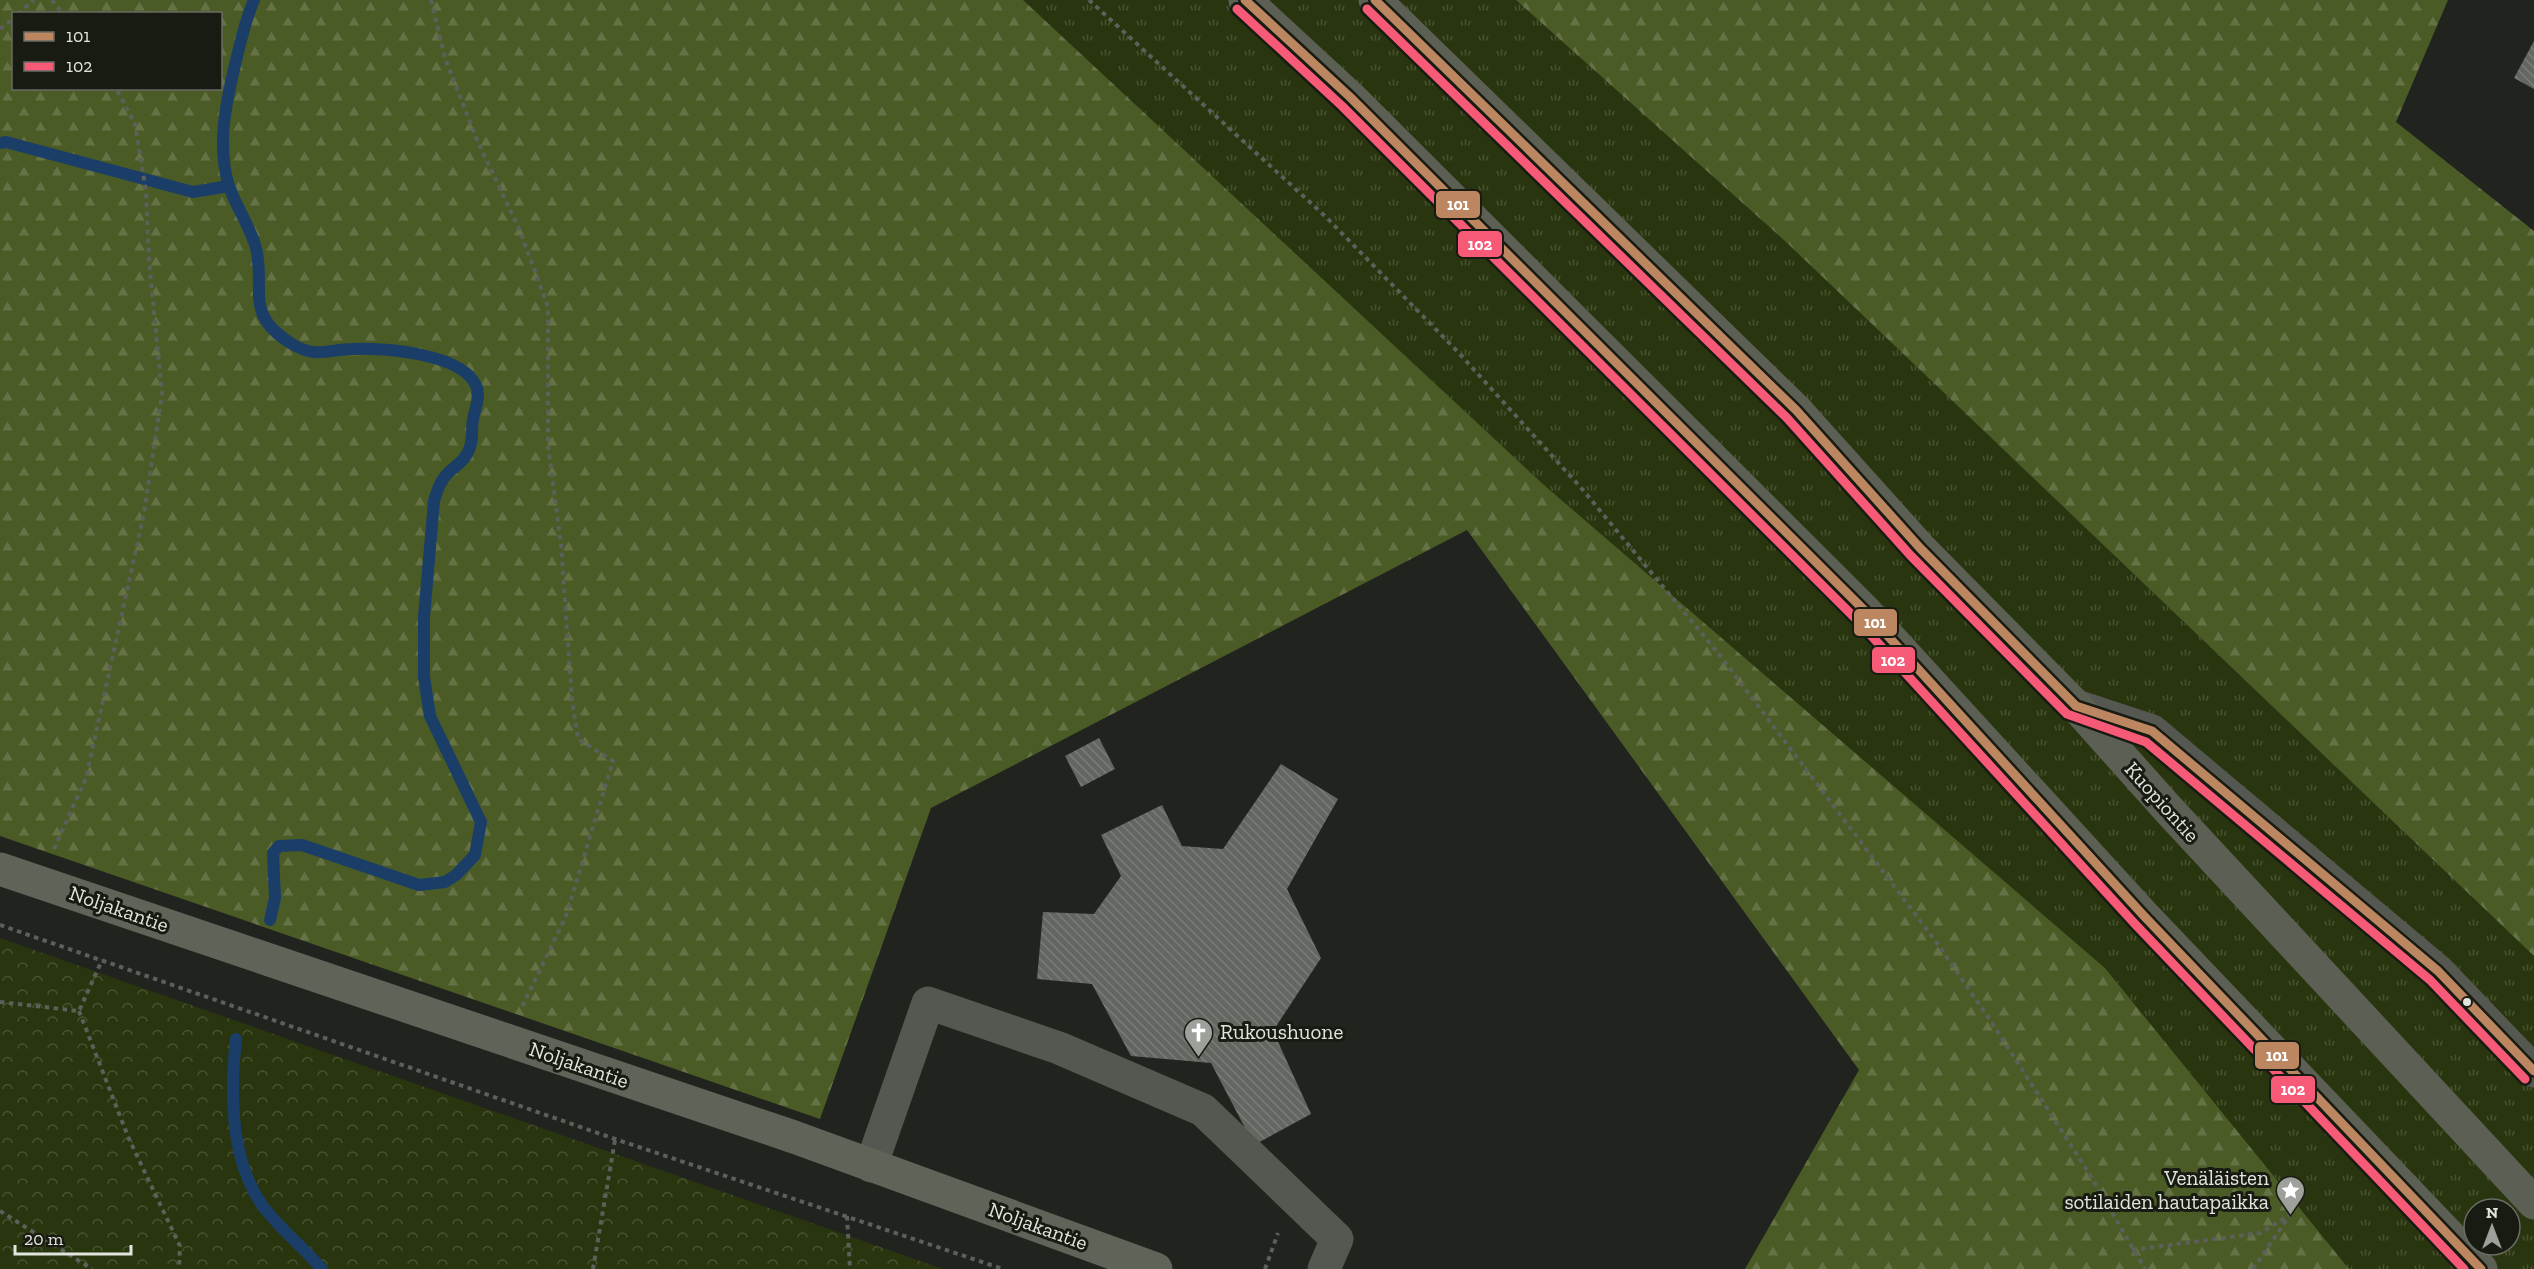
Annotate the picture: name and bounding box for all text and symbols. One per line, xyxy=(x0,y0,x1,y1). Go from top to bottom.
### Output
legend xyxy=(12,12,222,90)
text: 101 xyxy=(66,25,90,47)
text: 102 xyxy=(66,55,93,77)
line badge: 101 xyxy=(1435,190,1481,219)
text: 101 xyxy=(1447,195,1470,214)
line badge: 102 xyxy=(1457,230,1503,258)
text: 102 xyxy=(1468,235,1493,254)
line badge: 101 xyxy=(1853,608,1898,637)
text: 101 xyxy=(1864,613,1887,632)
line badge: 102 xyxy=(1871,646,1916,674)
text: 102 xyxy=(1881,651,1906,670)
street label: Kuopiontie xyxy=(2120,756,2205,847)
street label: Noljakantie xyxy=(66,880,172,938)
unlabelled marker xyxy=(2461,996,2473,1008)
church icon: Rukoushuone xyxy=(1183,1016,1215,1058)
place label: Rukoushuone xyxy=(1220,1019,1343,1044)
street label: Noljakantie xyxy=(526,1036,632,1094)
line badge: 101 xyxy=(2254,1041,2300,1070)
text: 101 xyxy=(2266,1046,2289,1065)
line badge: 102 xyxy=(2270,1075,2316,1104)
text: 102 xyxy=(2281,1080,2306,1099)
place label: Venäläisten sotilaiden hautapaikka xyxy=(2064,1165,2269,1214)
place icon: Venäläisten sotilaiden hautapaikka xyxy=(2274,1174,2306,1216)
street label: Noljakantie xyxy=(985,1196,1091,1256)
north arrow xyxy=(2462,1197,2522,1257)
text: N xyxy=(2486,1203,2498,1222)
scale bar xyxy=(15,1218,130,1256)
text: 20 m xyxy=(24,1228,64,1250)

